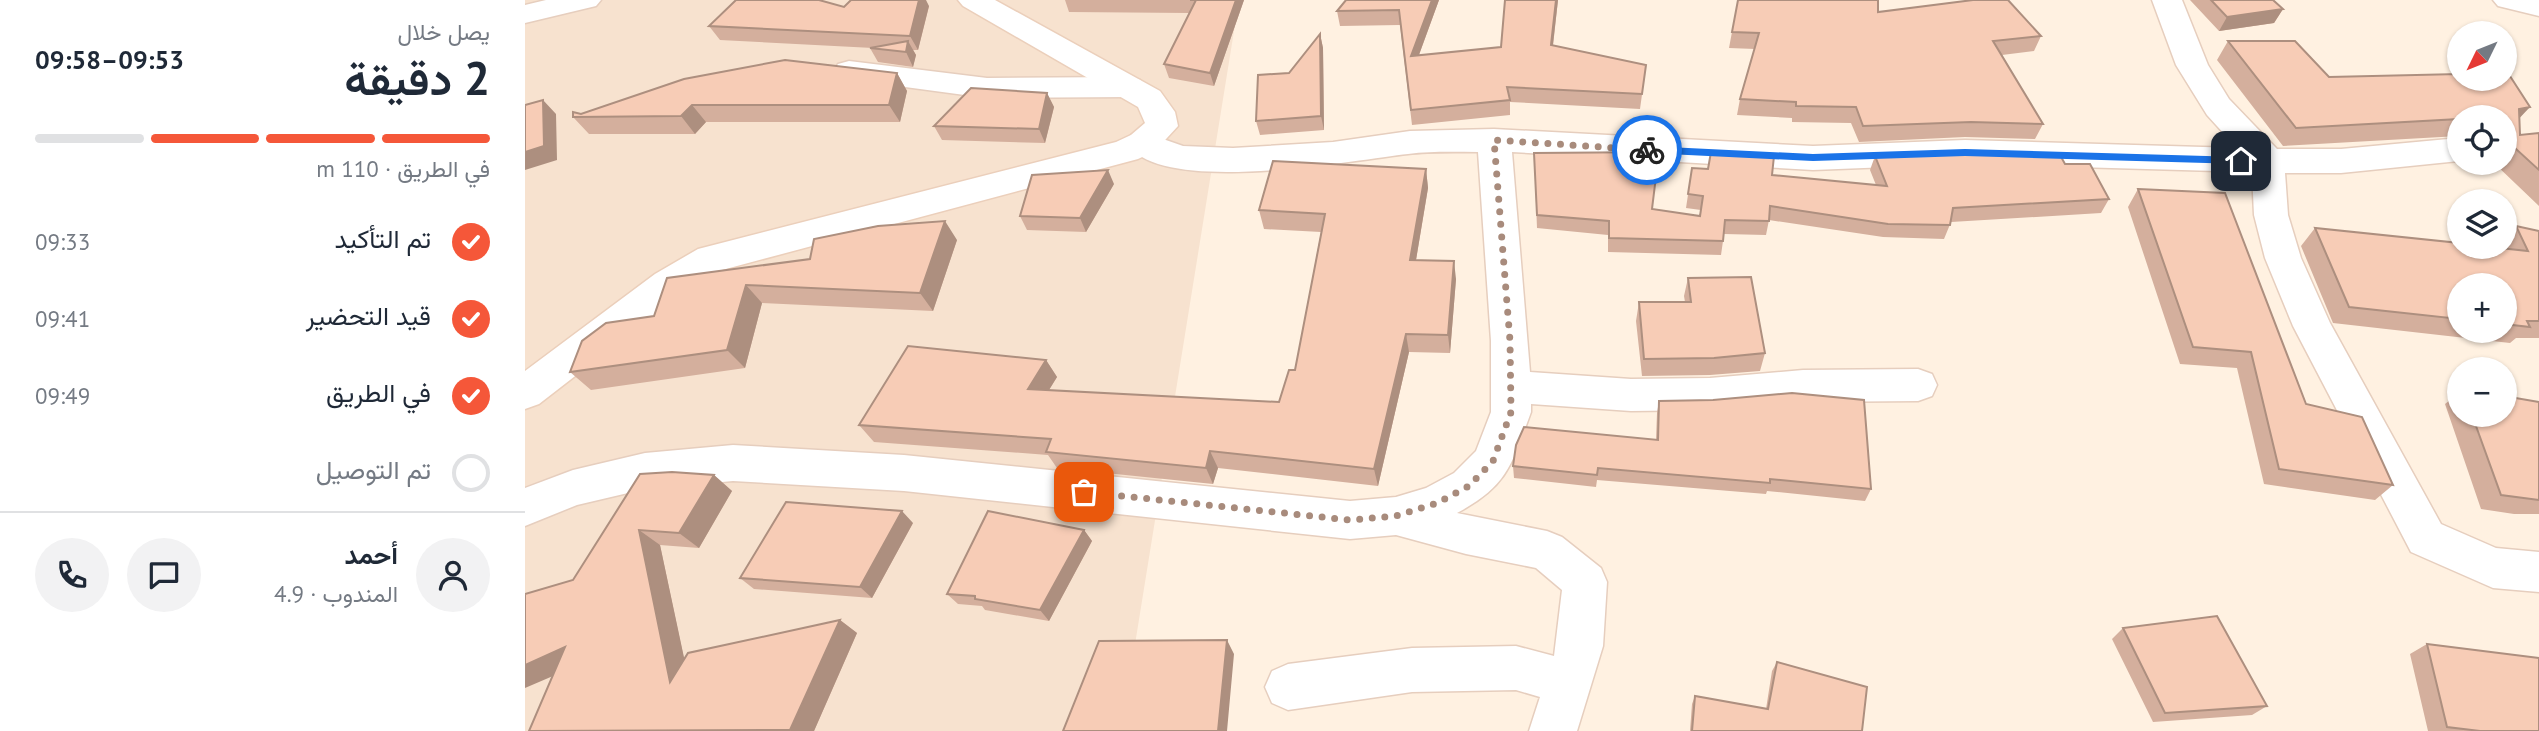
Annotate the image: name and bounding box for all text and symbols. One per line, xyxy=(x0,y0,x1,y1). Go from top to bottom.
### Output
text: يصل خلال xyxy=(398,17,490,46)
north arrow xyxy=(2447,21,2517,91)
map controls xyxy=(2447,21,2517,427)
text: 09:53–09:58 xyxy=(35,43,184,76)
text: 2 دقيقة xyxy=(344,48,490,108)
button: locate xyxy=(2447,105,2517,175)
courier xyxy=(1612,115,1682,185)
icon: bike xyxy=(1628,131,1666,169)
pin xyxy=(2211,131,2271,191)
icon: home xyxy=(2222,142,2260,180)
text: في الطريق · 110 m xyxy=(316,154,490,183)
button: layers xyxy=(2447,189,2517,259)
text: تم التأكيد xyxy=(335,222,431,255)
icon: check xyxy=(452,223,490,261)
text: 09:33 xyxy=(35,227,90,256)
button: + xyxy=(2447,273,2517,343)
text: قيد التحضير xyxy=(306,299,431,332)
icon: check xyxy=(452,300,490,338)
text: 09:41 xyxy=(35,304,90,333)
button: − xyxy=(2447,357,2517,427)
text: في الطريق xyxy=(326,376,431,409)
icon: check xyxy=(452,377,490,415)
text: 09:49 xyxy=(35,381,90,410)
text: تم التوصيل xyxy=(316,453,431,486)
pin xyxy=(1054,462,1114,522)
icon: bag xyxy=(1065,473,1103,511)
button: phone xyxy=(35,538,109,612)
button: chat xyxy=(127,538,201,612)
text: أحمد xyxy=(345,538,398,571)
button: person xyxy=(416,538,490,612)
text: المندوب · 4.9 xyxy=(274,579,398,608)

